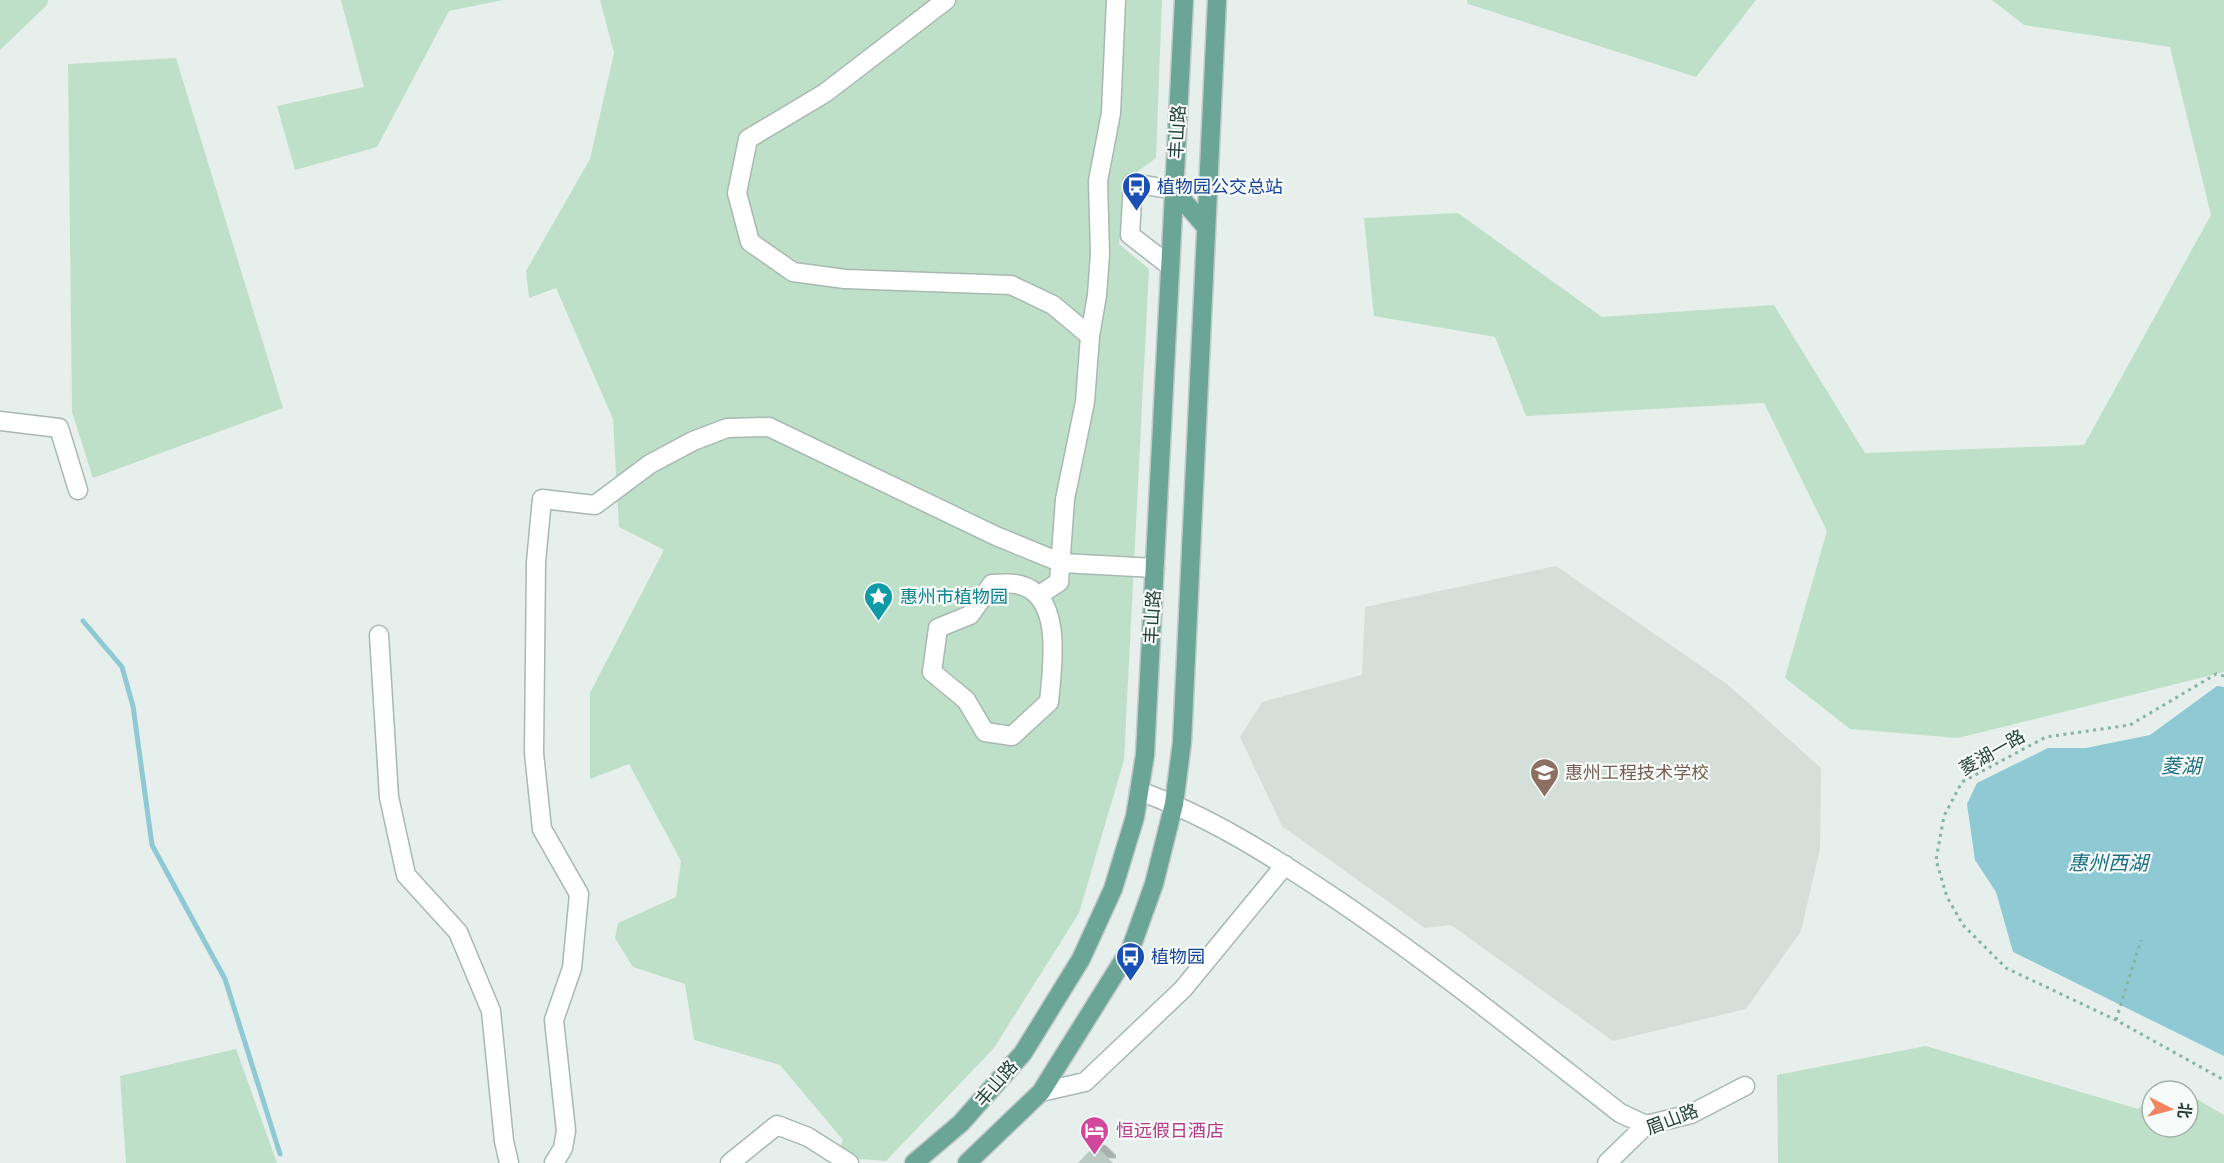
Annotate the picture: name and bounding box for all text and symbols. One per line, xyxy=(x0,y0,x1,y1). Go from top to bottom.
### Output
street label: 丰山路 xyxy=(1165,104,1189,160)
bus stop icon: 植物园公交总站 xyxy=(1120,170,1152,212)
place label: 植物园公交总站 xyxy=(1157,176,1283,197)
place icon: 惠州市植物园 xyxy=(863,580,895,622)
place label: 惠州市植物园 xyxy=(900,586,1008,607)
street label: 丰山路 xyxy=(1140,589,1164,645)
street label: 菱湖一路 xyxy=(1956,725,2028,779)
water label: 菱湖 xyxy=(2161,754,2204,778)
school or university icon: 惠州工程技术学校 xyxy=(1528,756,1560,798)
place label: 惠州工程技术学校 xyxy=(1565,762,1709,783)
water label: 惠州西湖 xyxy=(2068,851,2151,875)
bus stop icon: 植物园 xyxy=(1114,940,1146,982)
place label: 植物园 xyxy=(1151,946,1205,967)
street label: 丰山路 xyxy=(970,1056,1022,1110)
north arrow xyxy=(2140,1079,2200,1139)
street label: 眉山路 xyxy=(1643,1100,1701,1138)
text: 北 xyxy=(2174,1102,2195,1119)
hotel icon: 恒远假日酒店 xyxy=(1079,1114,1111,1156)
place label: 恒远假日酒店 xyxy=(1116,1120,1224,1141)

